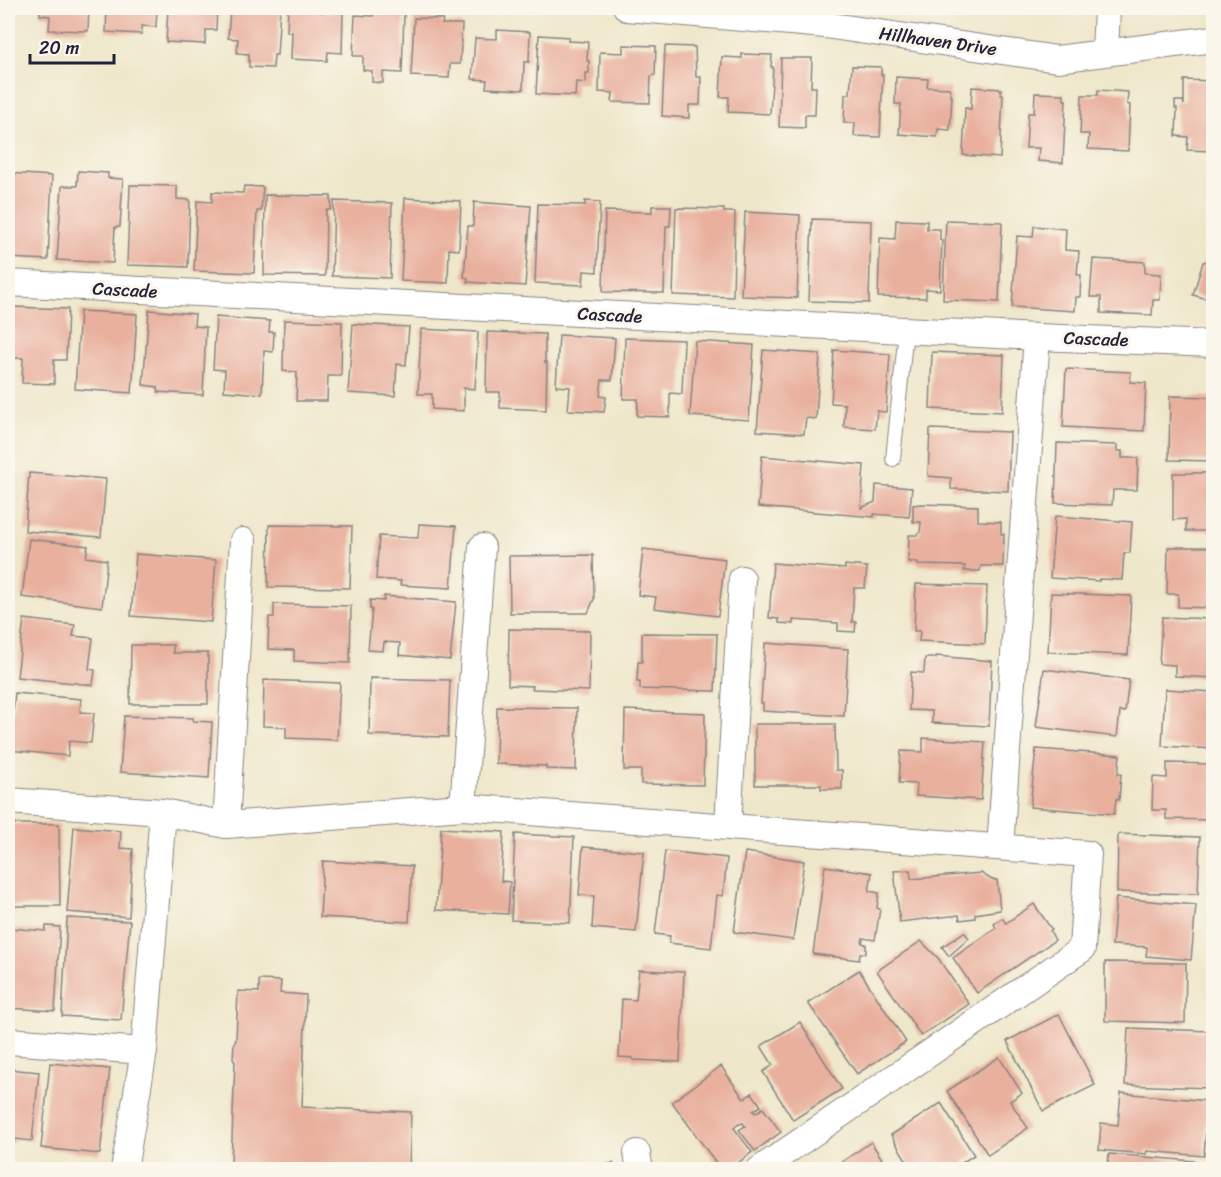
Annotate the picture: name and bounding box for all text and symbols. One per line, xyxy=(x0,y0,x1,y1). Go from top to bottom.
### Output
street label: Hillhaven Drive xyxy=(877,17,999,65)
scale bar xyxy=(30,27,114,65)
text: 20 m xyxy=(39,32,79,64)
street label: Cascade xyxy=(92,272,158,308)
street label: Cascade xyxy=(577,297,643,333)
street label: Cascade xyxy=(1063,322,1129,356)

